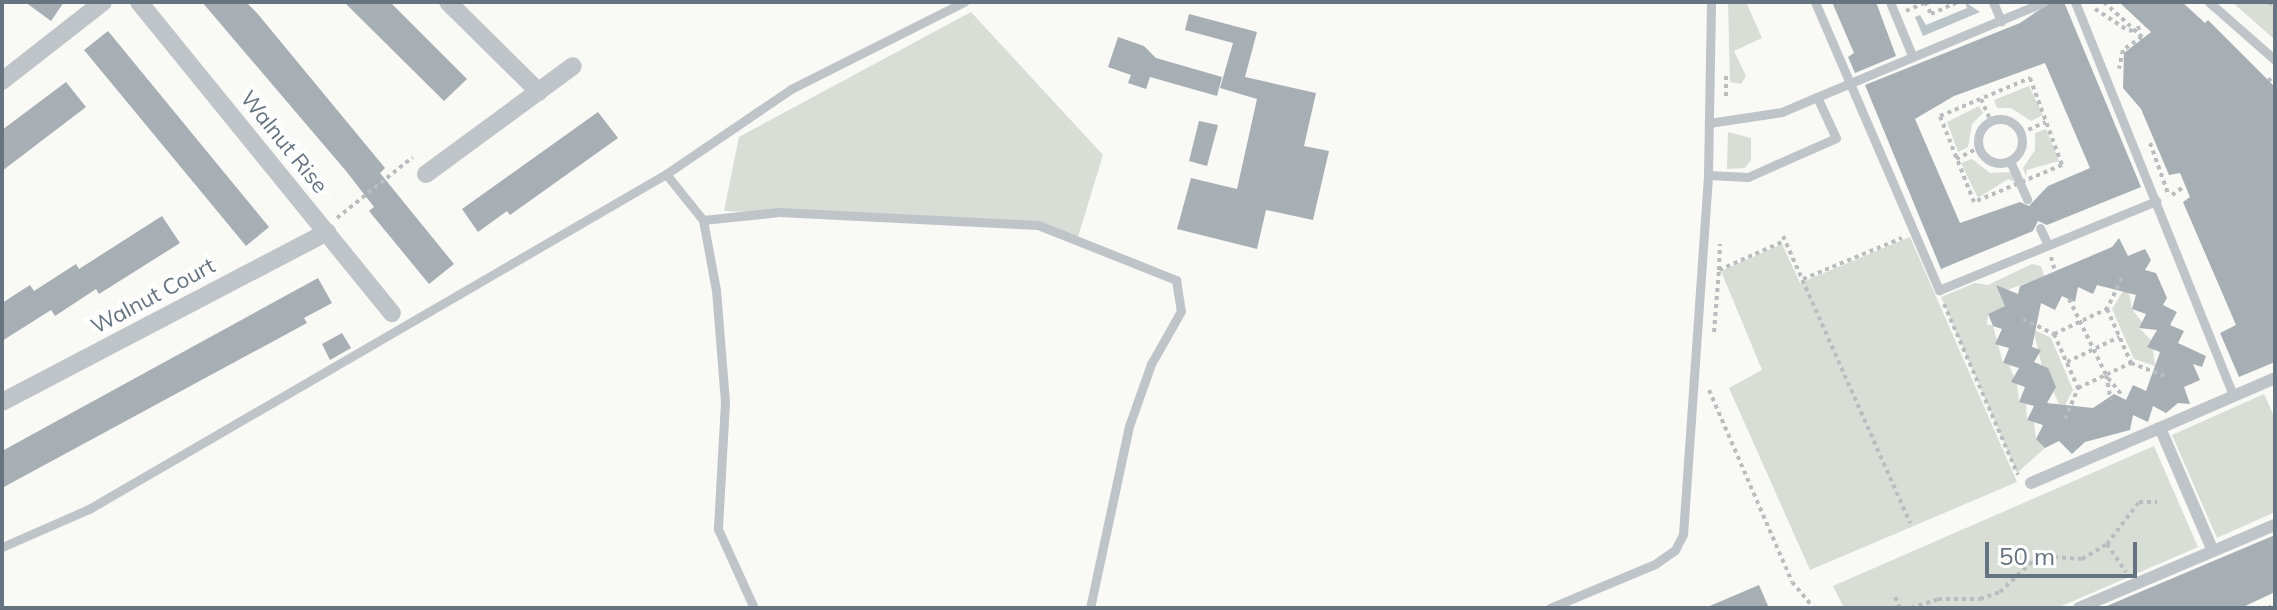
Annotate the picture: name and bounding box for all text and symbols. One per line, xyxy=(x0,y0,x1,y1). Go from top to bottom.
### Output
street label: Walnut Rise xyxy=(235,86,333,198)
street label: Walnut Court xyxy=(87,252,219,340)
scale bar xyxy=(1989,526,2141,576)
text: 50 m xyxy=(1999,541,2055,571)

